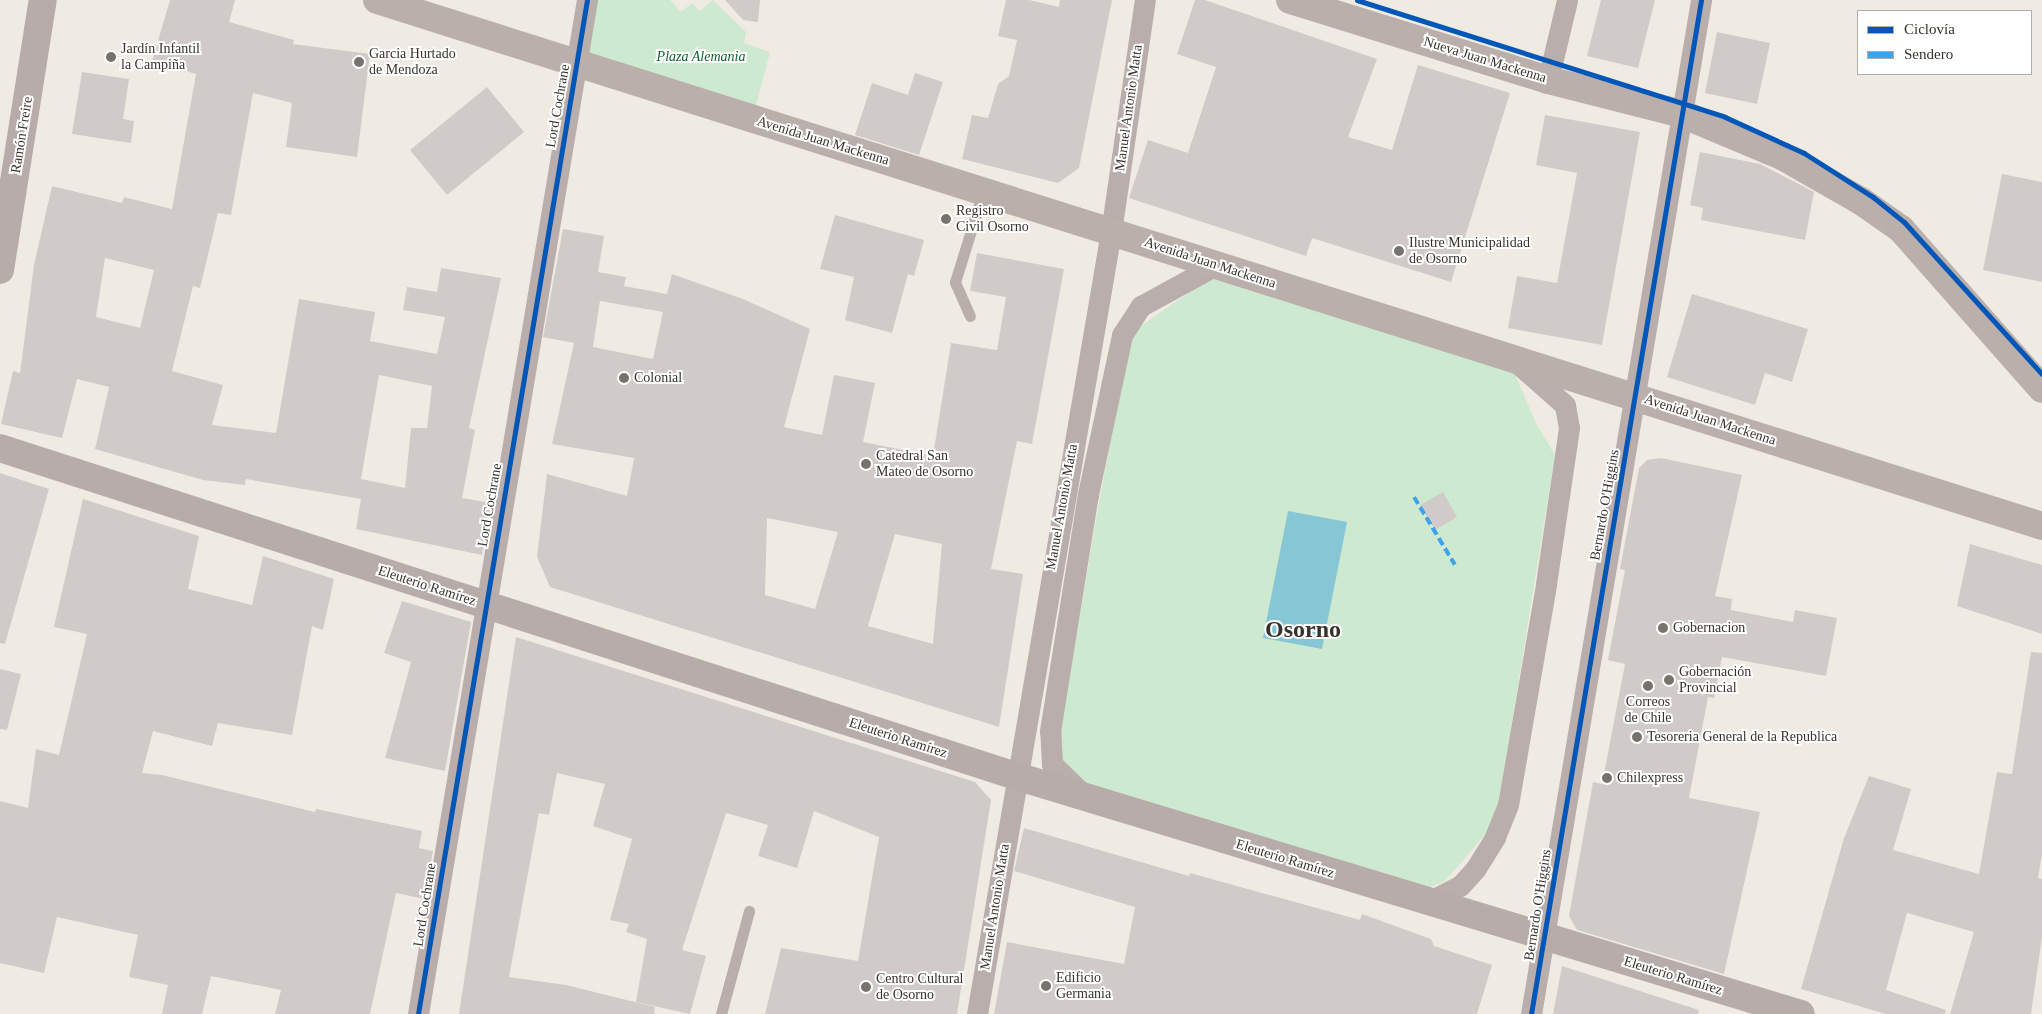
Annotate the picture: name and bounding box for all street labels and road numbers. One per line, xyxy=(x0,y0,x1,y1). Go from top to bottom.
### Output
street label: Nueva Juan Mackenna xyxy=(1422,33,1548,87)
street label: Manuel Antonio Matta xyxy=(1112,43,1146,173)
street label: Lord Cochrane xyxy=(542,63,574,149)
street label: Ramón Freire xyxy=(8,95,36,175)
street label: Avenida Juan Mackenna xyxy=(755,113,891,169)
street label: Avenida Juan Mackenna xyxy=(1142,234,1278,292)
street label: Avenida Juan Mackenna xyxy=(1642,391,1778,449)
street label: Manuel Antonio Matta xyxy=(1043,442,1081,572)
street label: Bernardo O'Higgins xyxy=(1587,448,1623,562)
street label: Lord Cochrane xyxy=(474,462,506,548)
street label: Eleuterio Ramírez xyxy=(376,562,478,610)
street label: Eleuterio Ramírez xyxy=(847,714,949,762)
street label: Eleuterio Ramírez xyxy=(1234,836,1336,882)
street label: Manuel Antonio Matta xyxy=(977,842,1013,972)
street label: Bernardo O'Higgins xyxy=(1521,848,1555,962)
street label: Lord Cochrane xyxy=(410,862,440,948)
street label: Eleuterio Ramírez xyxy=(1622,953,1724,999)

